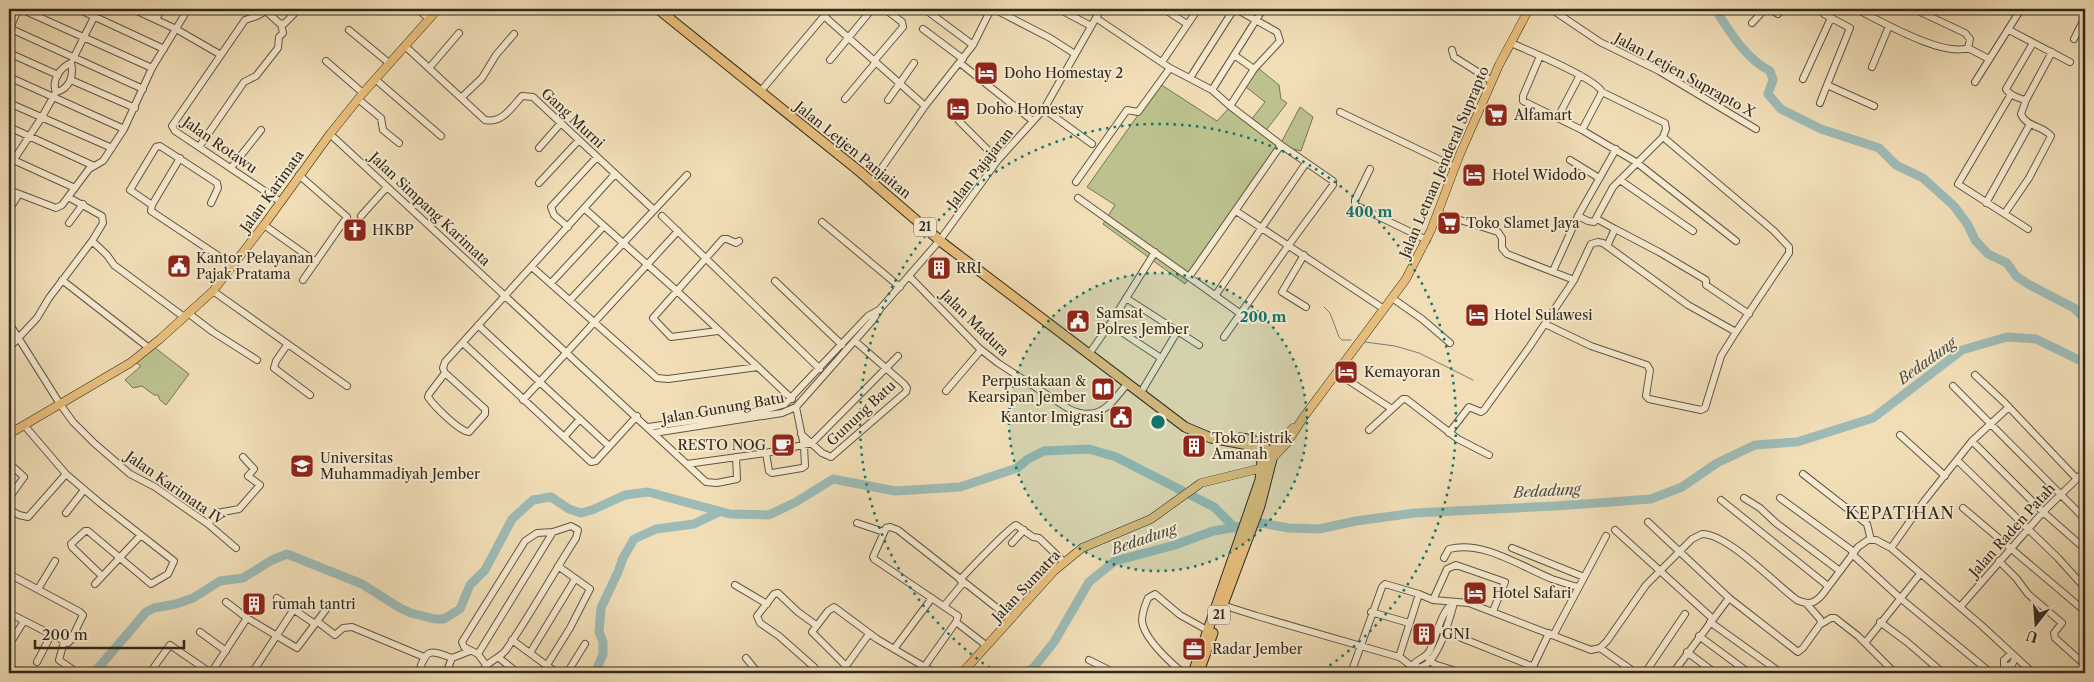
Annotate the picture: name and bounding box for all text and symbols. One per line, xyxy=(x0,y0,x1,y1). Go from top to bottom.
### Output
street label: Jalan Letjen Suprapto X xyxy=(1610,28,1759,122)
hotel icon: Doho Homestay 2 xyxy=(973,60,999,86)
street label: Jalan Letnan Jenderal Suprapto xyxy=(1395,63,1493,262)
place label: Doho Homestay 2 xyxy=(1004,64,1123,82)
street label: Gang Murni xyxy=(538,84,608,152)
street label: Jalan Letjen Panjaitan xyxy=(790,96,915,203)
hotel icon: Doho Homestay xyxy=(945,96,971,122)
place label: Doho Homestay xyxy=(976,100,1084,118)
supermarket icon: Alfamart xyxy=(1483,102,1509,128)
place label: Alfamart xyxy=(1513,106,1572,124)
street label: Jalan Rotawu xyxy=(178,112,261,178)
street label: Jalan Pajajaran xyxy=(942,124,1017,213)
street label: Jalan Karimata xyxy=(235,146,308,237)
street label: Jalan Simpang Karimata xyxy=(364,147,495,270)
hotel icon: Hotel Widodo xyxy=(1461,162,1487,188)
place label: Hotel Widodo xyxy=(1492,166,1586,184)
text: 400 m xyxy=(1346,202,1392,221)
supermarket icon: Toko Slamet Jaya xyxy=(1436,210,1462,236)
place label: Toko Slamet Jaya xyxy=(1466,214,1580,232)
church icon: HKBP xyxy=(342,217,368,243)
road number: 21 xyxy=(914,218,936,236)
place label: HKBP xyxy=(372,221,414,239)
place label: Kantor Pelayanan Pajak Pratama xyxy=(196,249,314,283)
public building icon: Kantor Pelayanan Pajak Pratama xyxy=(166,253,192,279)
building icon: RRI xyxy=(926,255,952,281)
place label: RRI xyxy=(956,259,982,277)
street label: Jalan Madura xyxy=(936,285,1013,360)
hotel icon: Hotel Sulawesi xyxy=(1464,302,1490,328)
place label: Samsat Polres Jember xyxy=(1096,304,1189,338)
place label: Hotel Sulawesi xyxy=(1494,306,1593,324)
text: 200 m xyxy=(1240,307,1286,326)
public building icon: Samsat Polres Jember xyxy=(1065,308,1091,334)
water label: Bedadung xyxy=(1893,332,1961,389)
hotel icon: Kemayoran xyxy=(1333,359,1359,385)
place label: Kemayoran xyxy=(1364,363,1441,381)
place label: Perpustakaan & Kearsipan Jember xyxy=(968,372,1087,406)
street label: Gunung Batu xyxy=(823,376,900,450)
library icon: Perpustakaan & Kearsipan Jember xyxy=(1090,376,1116,402)
street label: Jalan Gunung Batu xyxy=(658,388,786,428)
public building icon: Kantor Imigrasi xyxy=(1108,404,1134,430)
place label: Kantor Imigrasi xyxy=(1001,408,1104,426)
centre of rings xyxy=(1149,413,1167,431)
place label: Toko Listrik Amanah xyxy=(1211,429,1293,463)
cafe icon: RESTO NOG xyxy=(770,432,796,458)
building icon: Toko Listrik Amanah xyxy=(1181,433,1207,459)
place label: RESTO NOG xyxy=(678,436,766,454)
street label: Jalan Karimata IV xyxy=(121,446,229,529)
place label: Universitas Muhammadiyah Jember xyxy=(320,449,480,483)
school or university icon: Universitas Muhammadiyah Jember xyxy=(289,453,315,479)
water label: Bedadung xyxy=(1512,479,1583,502)
street label: Jalan Raden Patah xyxy=(1964,479,2059,582)
district label: KEPATIHAN xyxy=(1845,503,1955,523)
water label: Bedadung xyxy=(1108,518,1180,559)
street label: Jalan Sumatra xyxy=(987,546,1064,627)
hotel icon: Hotel Safari xyxy=(1462,580,1488,606)
place label: Hotel Safari xyxy=(1492,584,1571,602)
building icon: rumah tantri xyxy=(241,591,267,617)
place label: rumah tantri xyxy=(272,595,356,613)
north arrow xyxy=(2012,600,2062,650)
road number: 21 xyxy=(1208,606,1230,624)
scale bar xyxy=(35,617,184,649)
building icon: GNI xyxy=(1411,621,1437,647)
text: 200 m xyxy=(42,625,88,644)
place label: GNI xyxy=(1442,625,1470,643)
text: U xyxy=(2024,626,2040,647)
office icon: Radar Jember xyxy=(1181,636,1207,662)
place label: Radar Jember xyxy=(1212,640,1303,658)

